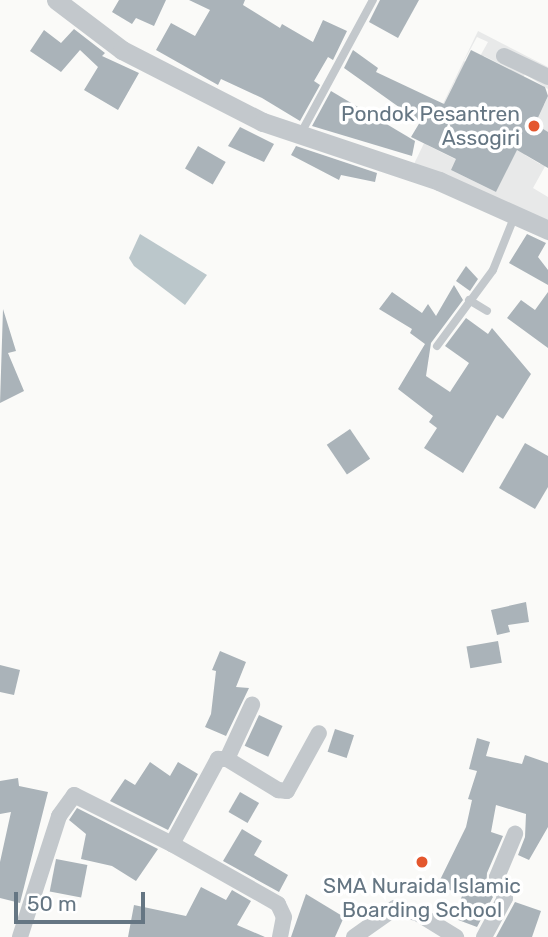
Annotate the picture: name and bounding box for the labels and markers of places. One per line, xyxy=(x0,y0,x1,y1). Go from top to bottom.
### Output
place label: Pondok Pesantren Assogiri xyxy=(341,101,520,151)
marker: Pondok Pesantren Assogiri xyxy=(526,118,542,134)
marker: SMA Nuraida Islamic Boarding School xyxy=(414,854,430,870)
place label: SMA Nuraida Islamic Boarding School xyxy=(323,873,521,923)

